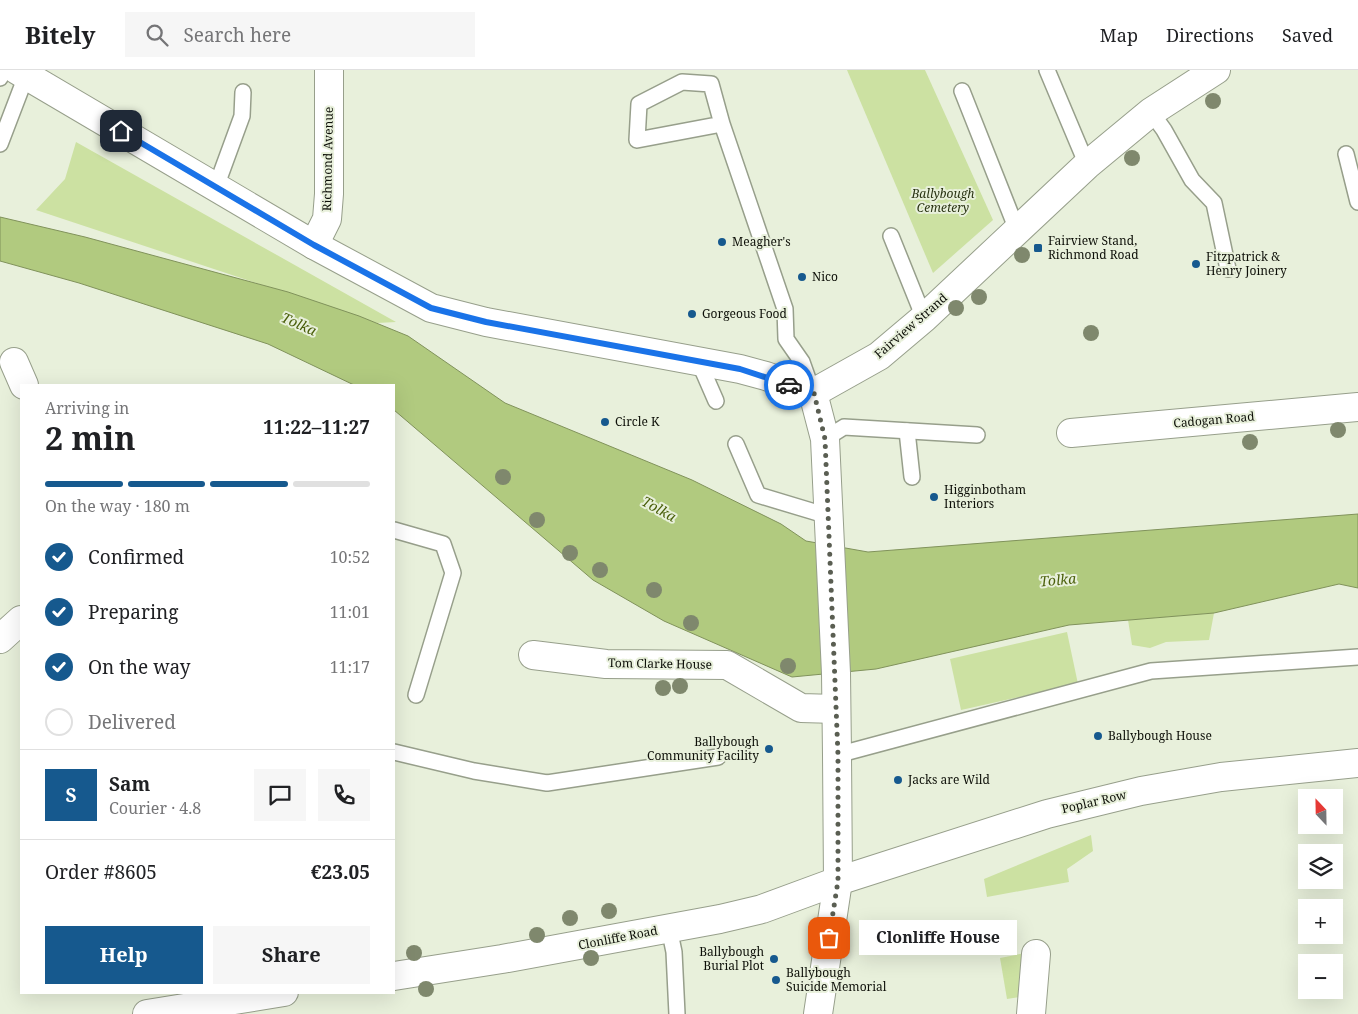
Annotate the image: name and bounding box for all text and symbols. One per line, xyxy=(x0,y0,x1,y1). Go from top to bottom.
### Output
search box xyxy=(125,12,475,57)
text: Bitely xyxy=(25,18,95,51)
icon: search xyxy=(143,21,171,49)
text: Search here xyxy=(183,22,291,48)
text: Map xyxy=(1100,23,1138,47)
text: Directions xyxy=(1166,23,1254,47)
text: Saved xyxy=(1282,23,1333,47)
street label: Richmond Avenue xyxy=(318,107,337,211)
pin xyxy=(100,110,142,152)
icon: home xyxy=(107,117,135,145)
park label: Ballybough Cemetery xyxy=(910,185,975,216)
place label: Fairview Stand, Richmond Road xyxy=(1048,232,1139,263)
place label: Meagher's xyxy=(732,233,791,250)
marker: Meagher's xyxy=(716,236,728,248)
marker: Fairview Stand, Richmond Road xyxy=(1032,242,1044,254)
place label: Fitzpatrick & Henry Joinery xyxy=(1206,248,1287,279)
marker: Fitzpatrick & Henry Joinery xyxy=(1190,258,1202,270)
place label: Nico xyxy=(812,268,838,285)
marker: Nico xyxy=(796,271,808,283)
street label: Fairview Strand xyxy=(871,289,951,362)
place label: Gorgeous Food xyxy=(702,305,788,322)
water label: Tolka xyxy=(279,307,321,340)
marker: Gorgeous Food xyxy=(686,308,698,320)
courier xyxy=(764,360,814,410)
icon: car xyxy=(775,371,803,399)
text: Arriving in xyxy=(45,397,129,419)
street label: Cadogan Road xyxy=(1173,407,1256,432)
place label: Circle K xyxy=(615,413,660,430)
text: 11:22–11:27 xyxy=(263,414,370,440)
text: 2 min xyxy=(45,416,136,459)
marker: Circle K xyxy=(599,416,611,428)
place label: Higginbotham Interiors xyxy=(944,481,1026,512)
water label: Tolka xyxy=(639,491,681,526)
marker: Higginbotham Interiors xyxy=(928,491,940,503)
text: On the way · 180 m xyxy=(45,495,190,517)
icon: check xyxy=(45,543,73,571)
text: Confirmed xyxy=(88,544,184,570)
text: 10:52 xyxy=(330,546,370,568)
water label: Tolka xyxy=(1039,568,1078,591)
icon: check xyxy=(45,598,73,626)
text: Preparing xyxy=(88,599,178,625)
text: 11:01 xyxy=(330,601,370,623)
icon: check xyxy=(45,653,73,681)
text: On the way xyxy=(88,654,191,680)
street label: Tom Clarke House xyxy=(608,654,712,673)
text: 11:17 xyxy=(330,656,370,678)
text: Delivered xyxy=(88,709,176,735)
place label: Ballybough House xyxy=(1108,727,1212,744)
marker: Ballybough House xyxy=(1092,730,1104,742)
place label: Ballybough Community Facility xyxy=(647,733,759,764)
marker: Ballybough Community Facility xyxy=(763,743,775,755)
button: chat xyxy=(254,769,306,821)
button: phone xyxy=(318,769,370,821)
text: Sam xyxy=(109,771,150,797)
place label: Jacks are Wild xyxy=(907,771,991,788)
marker: Jacks are Wild xyxy=(892,774,904,786)
text: S xyxy=(65,782,77,808)
street label: Poplar Row xyxy=(1060,786,1129,817)
north arrow xyxy=(1298,789,1342,834)
map controls xyxy=(1298,789,1343,999)
text: Courier · 4.8 xyxy=(109,797,201,819)
button: layers xyxy=(1298,844,1343,889)
text: Order #8605 xyxy=(45,859,157,885)
text: €23.05 xyxy=(311,859,370,885)
button: + xyxy=(1298,899,1343,944)
pin xyxy=(808,917,850,959)
callout: Clonliffe House xyxy=(859,920,1016,956)
street label: Clonliffe Road xyxy=(577,921,660,954)
icon: bag xyxy=(815,924,843,952)
button: Help xyxy=(45,926,203,984)
button: Share xyxy=(213,926,370,984)
text: Clonliffe House xyxy=(876,926,1000,948)
place label: Ballybough Burial Plot xyxy=(699,943,764,974)
marker: Ballybough Burial Plot xyxy=(768,953,780,965)
button: − xyxy=(1298,954,1343,999)
place label: Ballybough Suicide Memorial xyxy=(786,964,887,995)
marker: Ballybough Suicide Memorial xyxy=(770,974,782,986)

